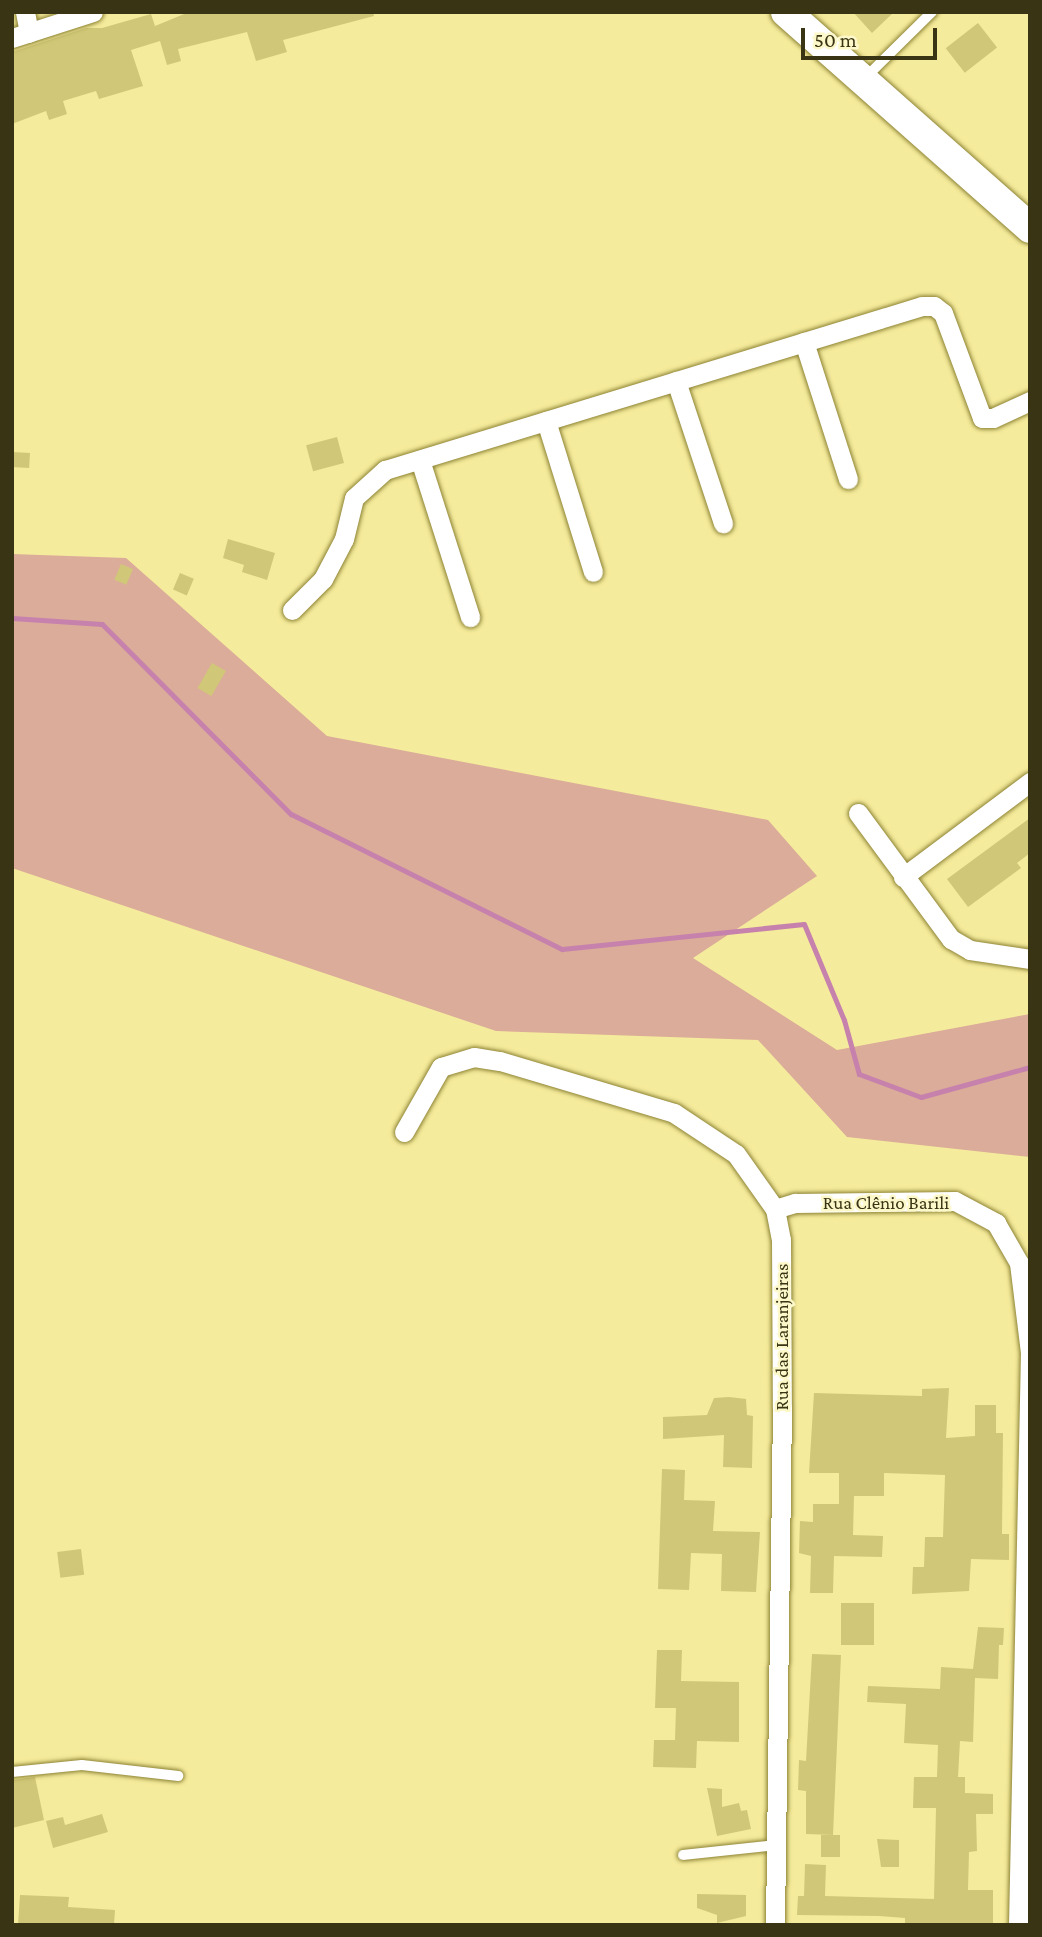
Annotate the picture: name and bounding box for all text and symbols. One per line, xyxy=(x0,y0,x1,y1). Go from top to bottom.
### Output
scale bar xyxy=(804,14,940,58)
text: 50 m xyxy=(814,28,857,52)
street label: Rua Clênio Barili xyxy=(823,1192,949,1214)
street label: Rua das Laranjeiras xyxy=(771,1264,793,1410)

